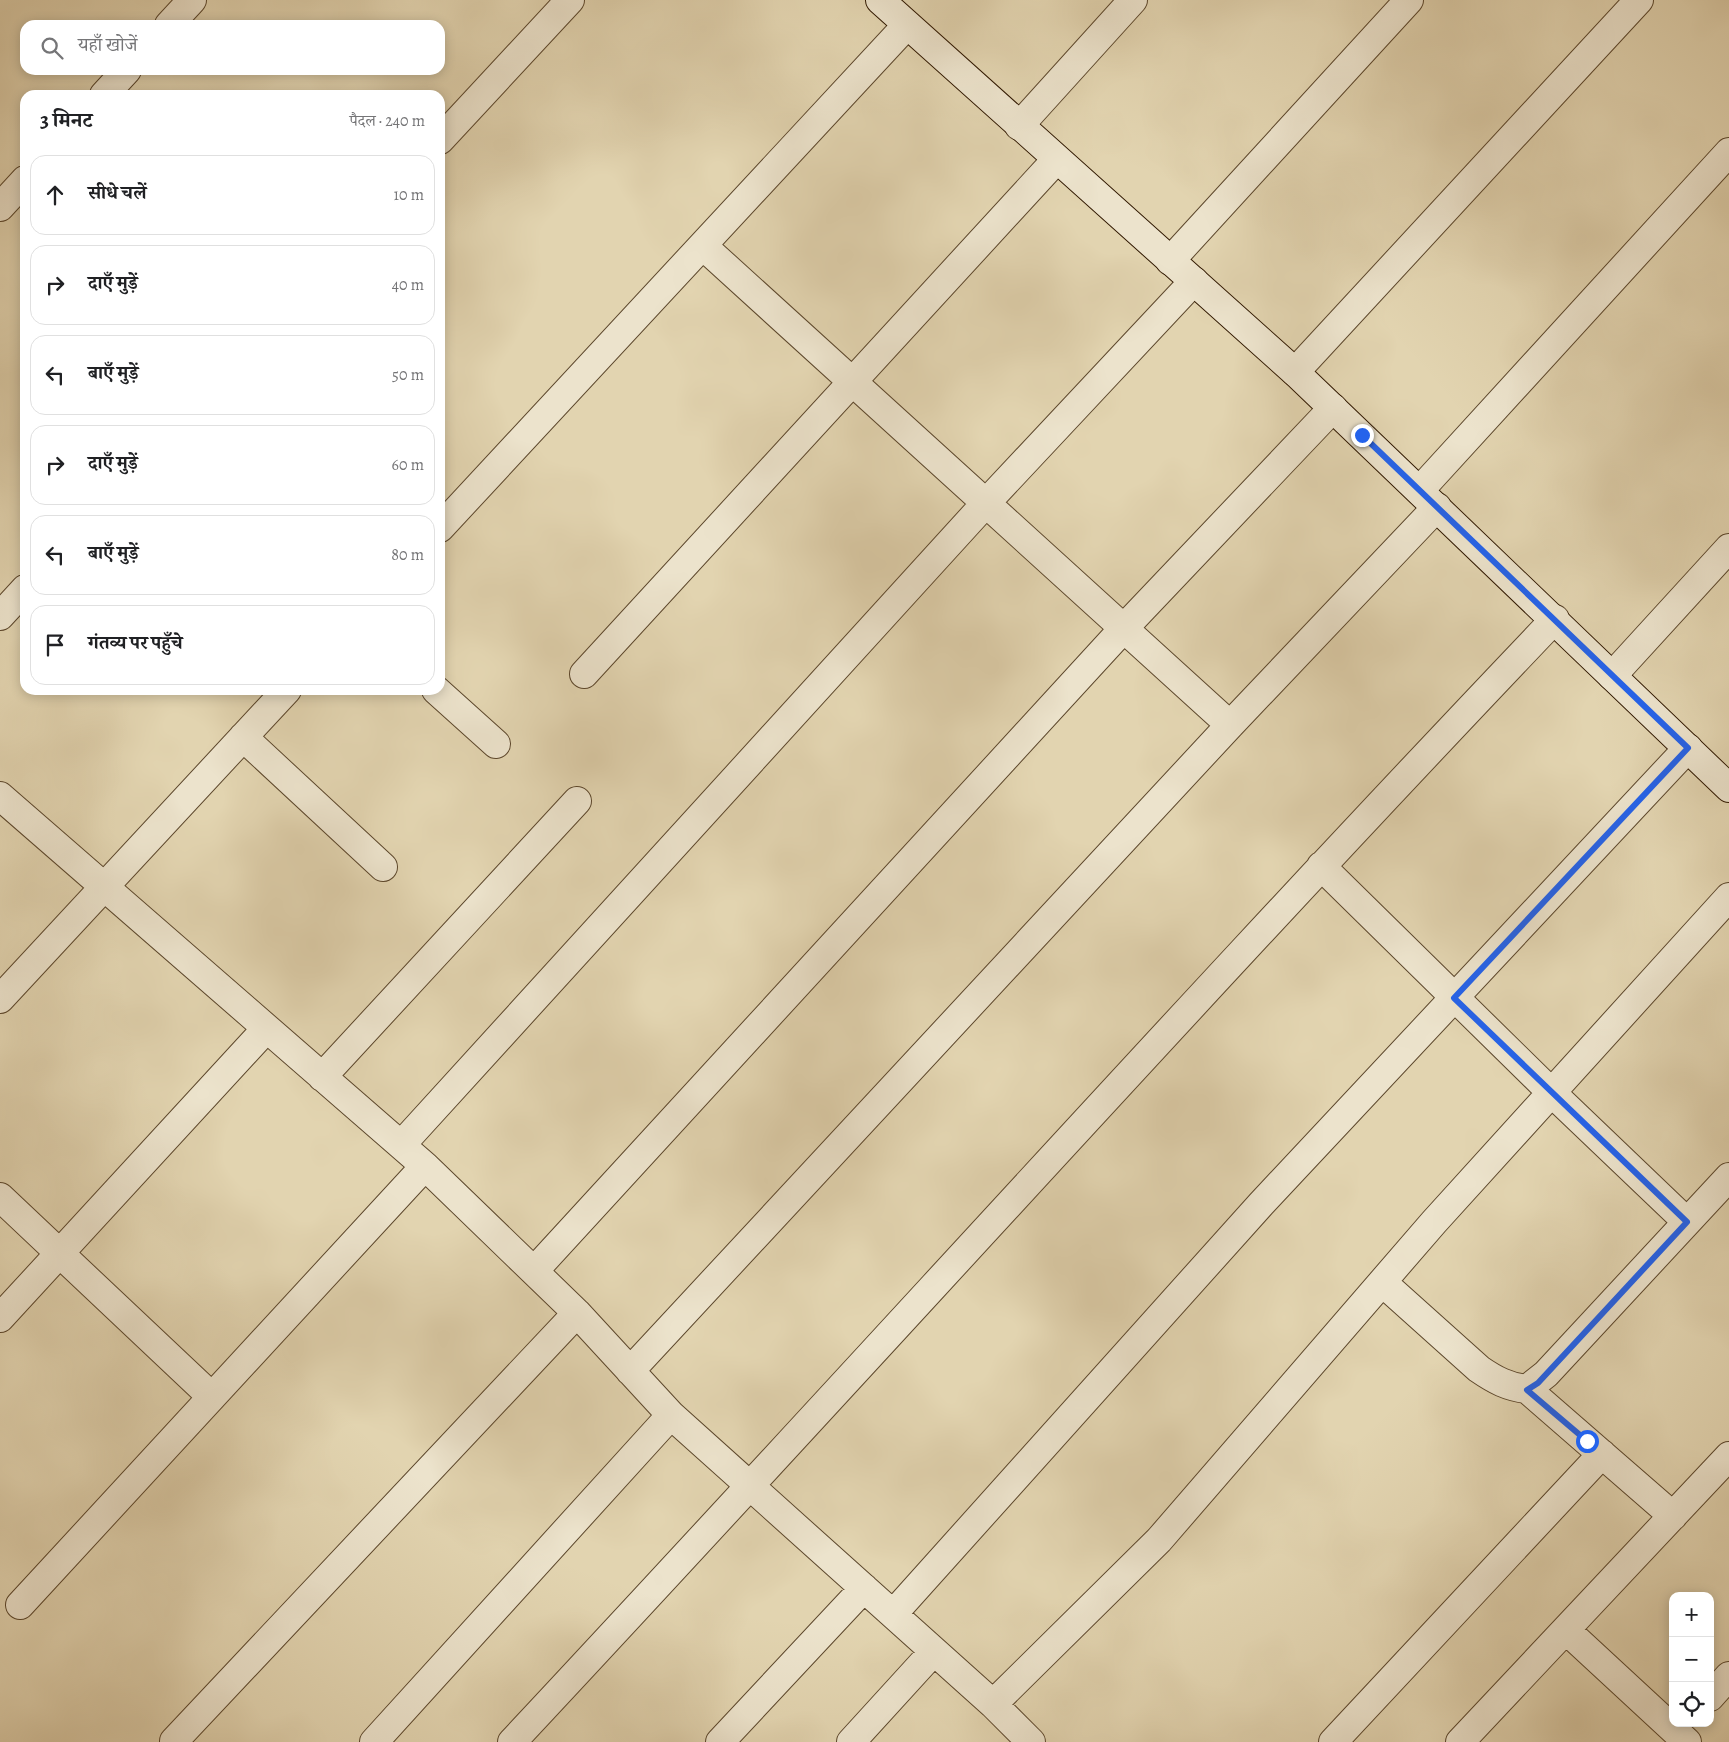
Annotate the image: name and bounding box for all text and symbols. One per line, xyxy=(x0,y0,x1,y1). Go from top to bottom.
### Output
search box xyxy=(20,20,445,75)
text: यहाँ खोजें xyxy=(78,32,137,58)
icon: search xyxy=(38,34,66,62)
text: 3 मिनट xyxy=(40,106,92,134)
text: पैदल · 240 m xyxy=(349,110,425,132)
text: सीधे चलें xyxy=(88,180,146,206)
icon: ahead xyxy=(41,181,69,209)
text: 10 m xyxy=(394,184,424,206)
text: दाएँ मुड़ें xyxy=(88,270,138,296)
icon: right xyxy=(41,271,69,299)
text: 40 m xyxy=(392,274,424,296)
text: बाएँ मुड़ें xyxy=(88,360,138,386)
icon: left xyxy=(41,361,69,389)
text: 50 m xyxy=(392,364,424,386)
route end xyxy=(1351,424,1374,447)
text: दाएँ मुड़ें xyxy=(88,450,138,476)
icon: right xyxy=(41,451,69,479)
text: 60 m xyxy=(392,454,424,476)
text: बाएँ मुड़ें xyxy=(88,540,138,566)
icon: left xyxy=(41,541,69,569)
text: 80 m xyxy=(391,544,424,566)
text: गंतव्य पर पहुँचे xyxy=(88,630,183,656)
icon: arrive xyxy=(41,631,69,659)
route start xyxy=(1576,1430,1599,1453)
map controls xyxy=(1669,1592,1714,1727)
button: + xyxy=(1669,1592,1714,1637)
button: − xyxy=(1669,1637,1714,1682)
button: locate xyxy=(1669,1682,1714,1727)

